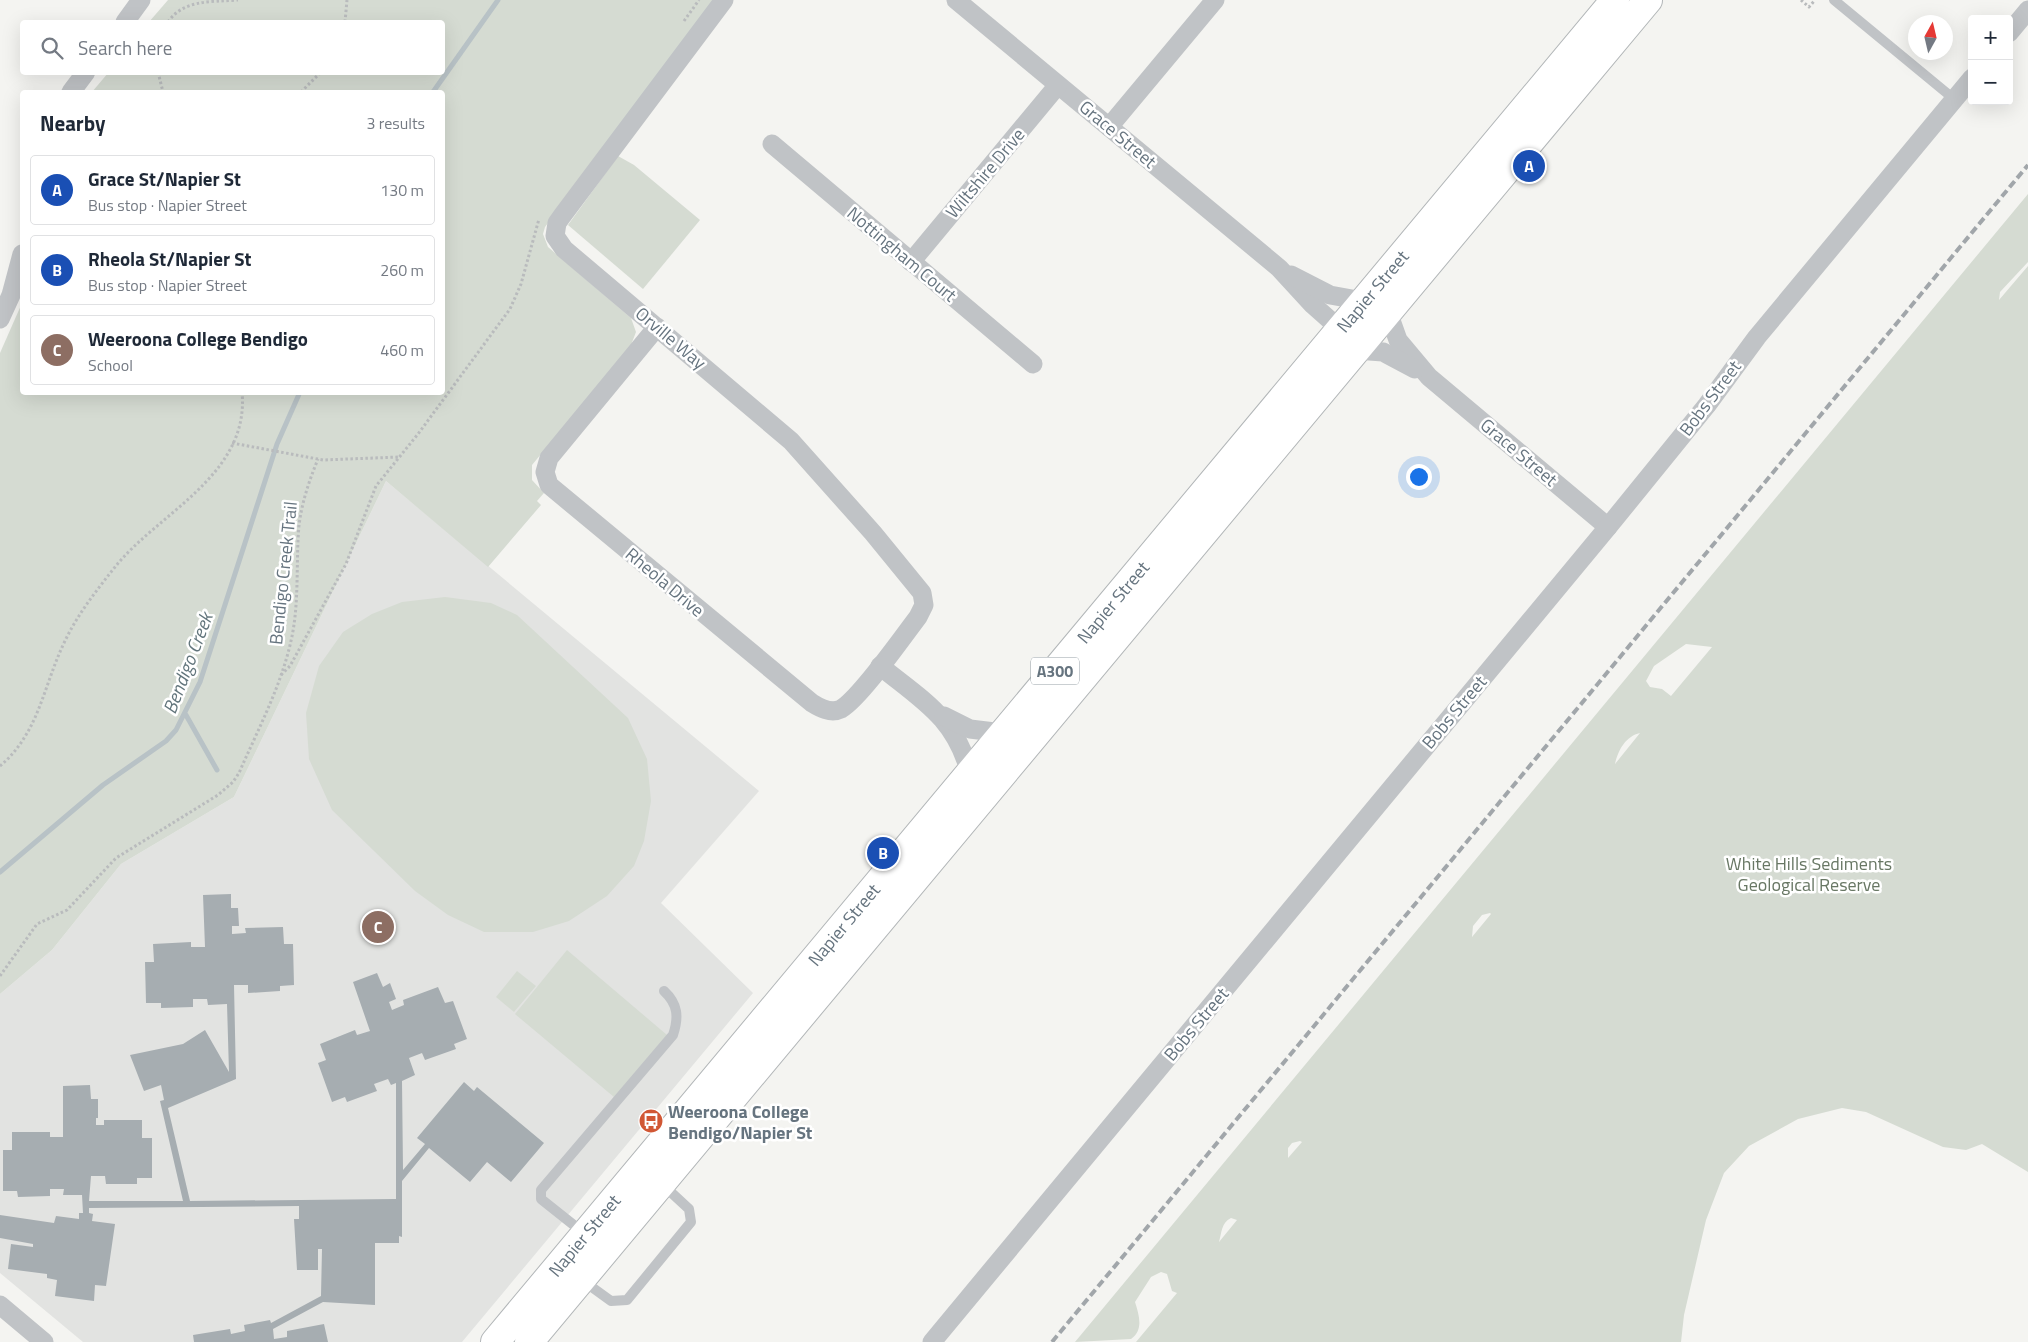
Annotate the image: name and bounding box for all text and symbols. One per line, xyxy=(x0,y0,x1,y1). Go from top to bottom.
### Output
north arrow xyxy=(1908,15,1953,60)
map controls xyxy=(1968,15,2013,105)
button: + xyxy=(1968,15,2013,60)
search box xyxy=(20,20,445,75)
text: Search here xyxy=(78,33,172,62)
icon: search xyxy=(38,34,66,62)
button: − xyxy=(1968,60,2013,105)
street label: Grace Street xyxy=(1073,94,1163,175)
text: Nearby xyxy=(40,107,105,139)
text: 3 results xyxy=(366,111,425,135)
street label: Wiltshire Drive xyxy=(939,122,1031,224)
pin: A xyxy=(1513,147,1545,185)
text: Grace St/Napier St xyxy=(88,164,241,193)
text: A xyxy=(52,178,62,202)
text: 130 m xyxy=(380,178,424,202)
text: Bus stop · Napier Street xyxy=(88,193,247,217)
street label: Nottingham Court xyxy=(841,200,963,308)
street label: Napier Street xyxy=(1330,243,1415,338)
text: Rheola St/Napier St xyxy=(88,244,251,273)
text: B xyxy=(52,258,62,282)
text: 260 m xyxy=(380,258,424,282)
text: Bus stop · Napier Street xyxy=(88,273,247,297)
street label: Orville Way xyxy=(630,300,713,376)
text: Weeroona College Bendigo xyxy=(88,324,308,353)
text: C xyxy=(53,338,61,362)
text: 460 m xyxy=(380,338,424,362)
text: School xyxy=(88,353,133,377)
street label: Bobs Street xyxy=(1672,354,1748,442)
street label: Grace Street xyxy=(1474,412,1564,493)
your location xyxy=(1406,464,1432,490)
street label: Bendigo Creek Trail xyxy=(262,500,304,646)
street label: Rheola Drive xyxy=(620,541,710,623)
street label: Napier Street xyxy=(1070,554,1156,649)
water label: Bendigo Creek xyxy=(154,606,221,718)
road number: A300 xyxy=(1031,658,1079,684)
street label: Bobs Street xyxy=(1415,669,1493,755)
pin: B xyxy=(867,834,899,872)
park label: White Hills Sediments Geological Reserve xyxy=(1726,850,1892,898)
street label: Napier Street xyxy=(801,877,887,972)
pin: C xyxy=(362,908,394,946)
street label: Bobs Street xyxy=(1157,981,1235,1067)
place label: Weeroona College Bendigo/Napier St xyxy=(668,1098,813,1146)
bus stop icon: Weeroona College Bendigo/Napier St xyxy=(638,1108,664,1134)
street label: Napier Street xyxy=(542,1188,627,1282)

